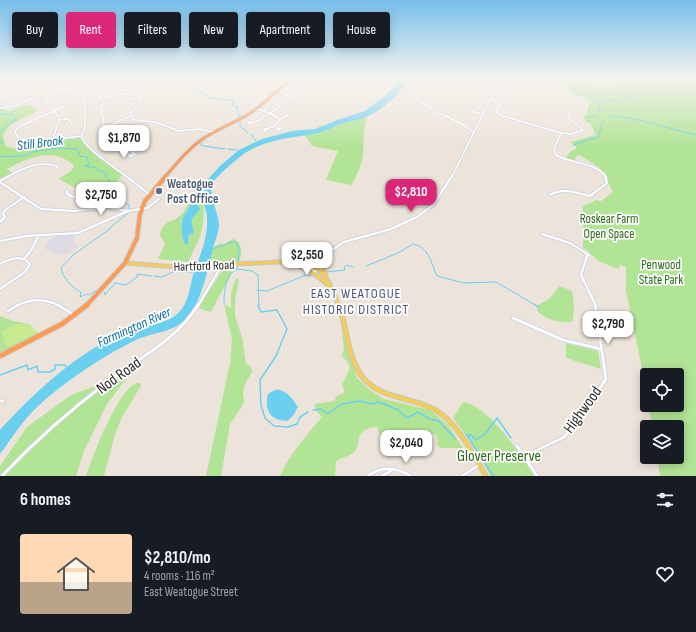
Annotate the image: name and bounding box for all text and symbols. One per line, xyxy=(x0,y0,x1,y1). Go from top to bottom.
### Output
chip: Buy xyxy=(12,12,58,48)
chip: Rent xyxy=(66,12,116,48)
chip: Filters xyxy=(124,12,181,48)
chip: New xyxy=(189,12,238,48)
chip: Apartment xyxy=(246,12,325,48)
chip: House xyxy=(333,12,390,48)
pin: $1,870 xyxy=(91,125,157,159)
text: $1,870 xyxy=(107,130,141,146)
water label: Still Brook xyxy=(16,132,65,154)
place label: Weatogue Post Office xyxy=(167,176,219,207)
pin: $2,810 xyxy=(378,179,444,213)
pin: $2,750 xyxy=(68,182,134,216)
text: $2,810 xyxy=(395,184,427,200)
marker: Weatogue Post Office xyxy=(154,186,164,196)
text: $2,750 xyxy=(85,187,117,203)
park label: Roskear Farm Open Space xyxy=(580,211,638,242)
pin: $2,550 xyxy=(274,242,340,276)
text: $2,550 xyxy=(290,247,324,263)
street label: Hartford Road xyxy=(173,257,235,275)
park label: Penwood State Park xyxy=(639,257,683,288)
district label: EAST WEATOGUE HISTORIC DISTRICT xyxy=(303,285,409,318)
water label: Farmington River xyxy=(95,303,174,351)
pin: $2,790 xyxy=(575,311,641,345)
text: $2,790 xyxy=(592,316,624,332)
street label: Nod Road xyxy=(93,353,145,399)
map controls xyxy=(640,368,684,464)
button: locate xyxy=(640,368,684,412)
street label: Highwood xyxy=(560,383,606,437)
button: layers xyxy=(640,420,684,464)
pin: $2,040 xyxy=(373,430,439,464)
text: $2,040 xyxy=(389,435,423,451)
park label: Glover Preserve xyxy=(457,447,541,466)
icon: filters xyxy=(654,489,676,511)
text: 6 homes xyxy=(20,490,71,510)
text: $2,810/mo xyxy=(144,548,211,568)
icon: home xyxy=(52,550,100,598)
icon: heart xyxy=(654,563,676,585)
text: 4 rooms · 116 m² xyxy=(144,568,215,584)
text: East Weatogue Street xyxy=(144,584,238,600)

